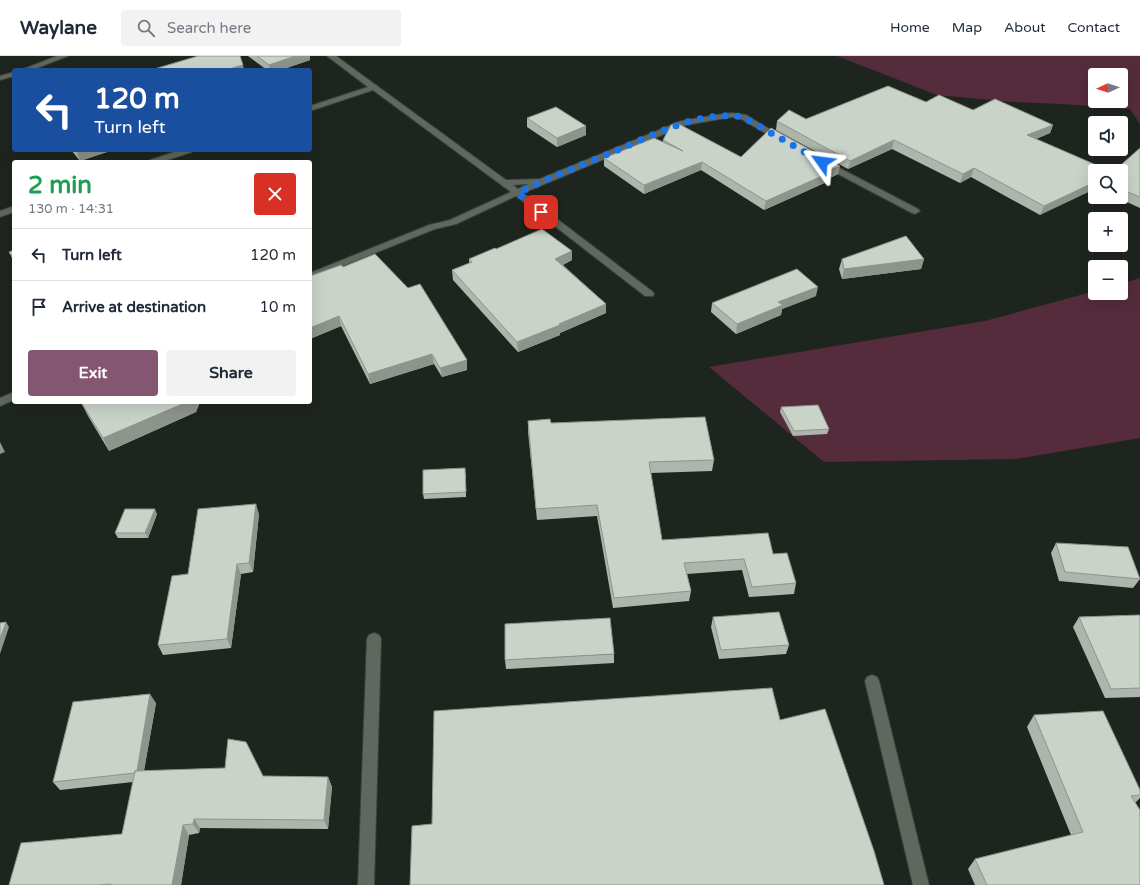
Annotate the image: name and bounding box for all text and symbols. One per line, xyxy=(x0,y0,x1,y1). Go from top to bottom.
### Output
search box xyxy=(121,10,401,46)
text: Waylane xyxy=(20,17,97,39)
icon: search xyxy=(135,17,157,39)
text: Search here xyxy=(167,19,251,37)
text: Home xyxy=(890,19,930,36)
text: Map xyxy=(952,19,982,36)
text: About xyxy=(1004,19,1046,36)
text: Contact xyxy=(1068,19,1120,36)
north arrow xyxy=(1088,68,1128,108)
map controls xyxy=(1088,68,1128,300)
text: 120 m xyxy=(94,82,180,116)
icon: left xyxy=(28,84,80,136)
text: Turn left xyxy=(94,116,166,138)
button: sound xyxy=(1088,116,1128,156)
position arrow xyxy=(801,141,843,183)
button: search xyxy=(1088,164,1128,204)
text: 2 min xyxy=(28,171,92,200)
button: close xyxy=(254,173,296,215)
pin xyxy=(524,195,558,229)
text: 130 m · 14:31 xyxy=(28,201,114,217)
icon: arrive xyxy=(530,201,552,223)
button: + xyxy=(1088,212,1128,252)
icon: left xyxy=(28,244,50,266)
text: Turn left xyxy=(62,246,122,264)
text: 120 m xyxy=(250,246,296,264)
button: − xyxy=(1088,260,1128,300)
icon: arrive xyxy=(28,296,50,318)
text: Arrive at destination xyxy=(62,298,206,316)
text: 10 m xyxy=(259,298,296,316)
button: Exit xyxy=(28,350,158,396)
button: Share xyxy=(166,350,296,396)

